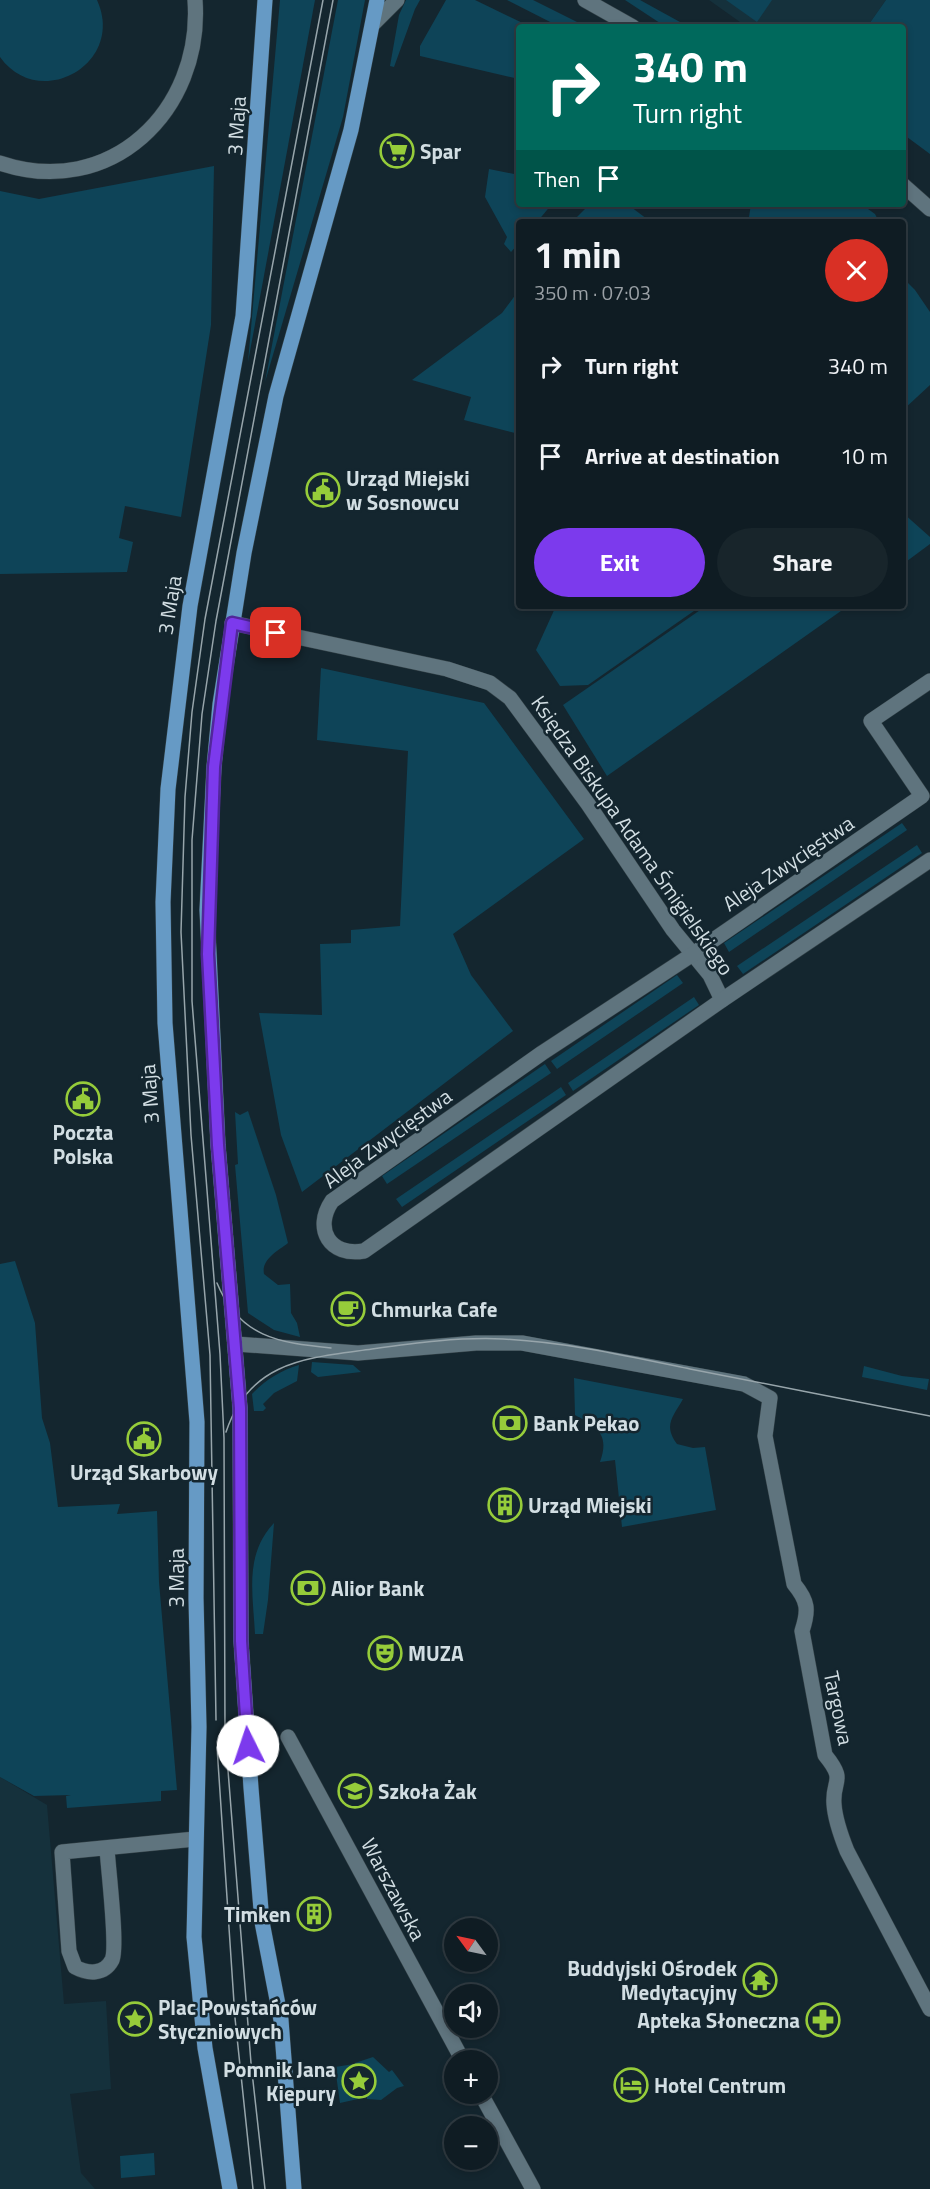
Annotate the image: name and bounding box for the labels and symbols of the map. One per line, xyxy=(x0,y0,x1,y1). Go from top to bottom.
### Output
street label: 3 Maja xyxy=(218,95,254,157)
supermarket icon: Spar xyxy=(379,133,415,169)
place label: Spar xyxy=(420,135,462,167)
place label: Urząd Miejski w Sosnowcu xyxy=(346,462,470,518)
public building icon: Urząd Miejski w Sosnowcu xyxy=(305,472,341,508)
street label: 3 Maja xyxy=(149,573,190,637)
pin xyxy=(250,607,301,658)
street label: Księdza Biskupa Adama Śmigielskiego xyxy=(524,688,742,982)
street label: Aleja Zwycięstwa xyxy=(716,807,861,919)
street label: 3 Maja xyxy=(131,1063,167,1125)
street label: Aleja Zwycięstwa xyxy=(316,1080,459,1196)
public building icon: Poczta Polska xyxy=(65,1081,101,1117)
place label: Poczta Polska xyxy=(53,1116,114,1172)
cafe icon: Chmurka Cafe xyxy=(330,1291,366,1327)
place label: Chmurka Cafe xyxy=(371,1293,497,1325)
bank icon: Bank Pekao xyxy=(492,1405,528,1441)
place label: Bank Pekao xyxy=(533,1407,639,1439)
public building icon: Urząd Skarbowy xyxy=(126,1421,162,1457)
place label: Urząd Skarbowy xyxy=(70,1456,218,1488)
building icon: Urząd Miejski xyxy=(487,1487,523,1523)
place label: Urząd Miejski xyxy=(528,1489,652,1521)
street label: 3 Maja xyxy=(160,1548,192,1608)
bank icon: Alior Bank xyxy=(290,1570,326,1606)
place label: Alior Bank xyxy=(331,1572,424,1604)
theatre icon: MUZA xyxy=(367,1635,403,1671)
place label: MUZA xyxy=(408,1637,464,1669)
street label: Targowa xyxy=(816,1668,863,1748)
position arrow xyxy=(216,1714,280,1778)
school or university icon: Szkoła Żak xyxy=(337,1773,373,1809)
place label: Szkoła Żak xyxy=(378,1775,477,1807)
street label: Warszawska xyxy=(354,1832,435,1946)
building icon: Timken xyxy=(296,1896,332,1932)
place label: Timken xyxy=(224,1898,291,1930)
north arrow xyxy=(444,1918,498,1972)
place label: Buddyjski Ośrodek Medytacyjny xyxy=(567,1952,737,2008)
temple icon: Buddyjski Ośrodek Medytacyjny xyxy=(742,1962,778,1998)
place label: Plac Powstańców Styczniowych xyxy=(158,1991,317,2047)
place icon: Plac Powstańców Styczniowych xyxy=(117,2001,153,2037)
pharmacy icon: Apteka Słoneczna xyxy=(805,2002,841,2038)
place label: Apteka Słoneczna xyxy=(637,2004,800,2036)
place label: Pomnik Jana Kiepury xyxy=(223,2053,336,2109)
place icon: Pomnik Jana Kiepury xyxy=(341,2063,377,2099)
hotel icon: Hotel Centrum xyxy=(613,2067,649,2103)
place label: Hotel Centrum xyxy=(654,2069,786,2101)

